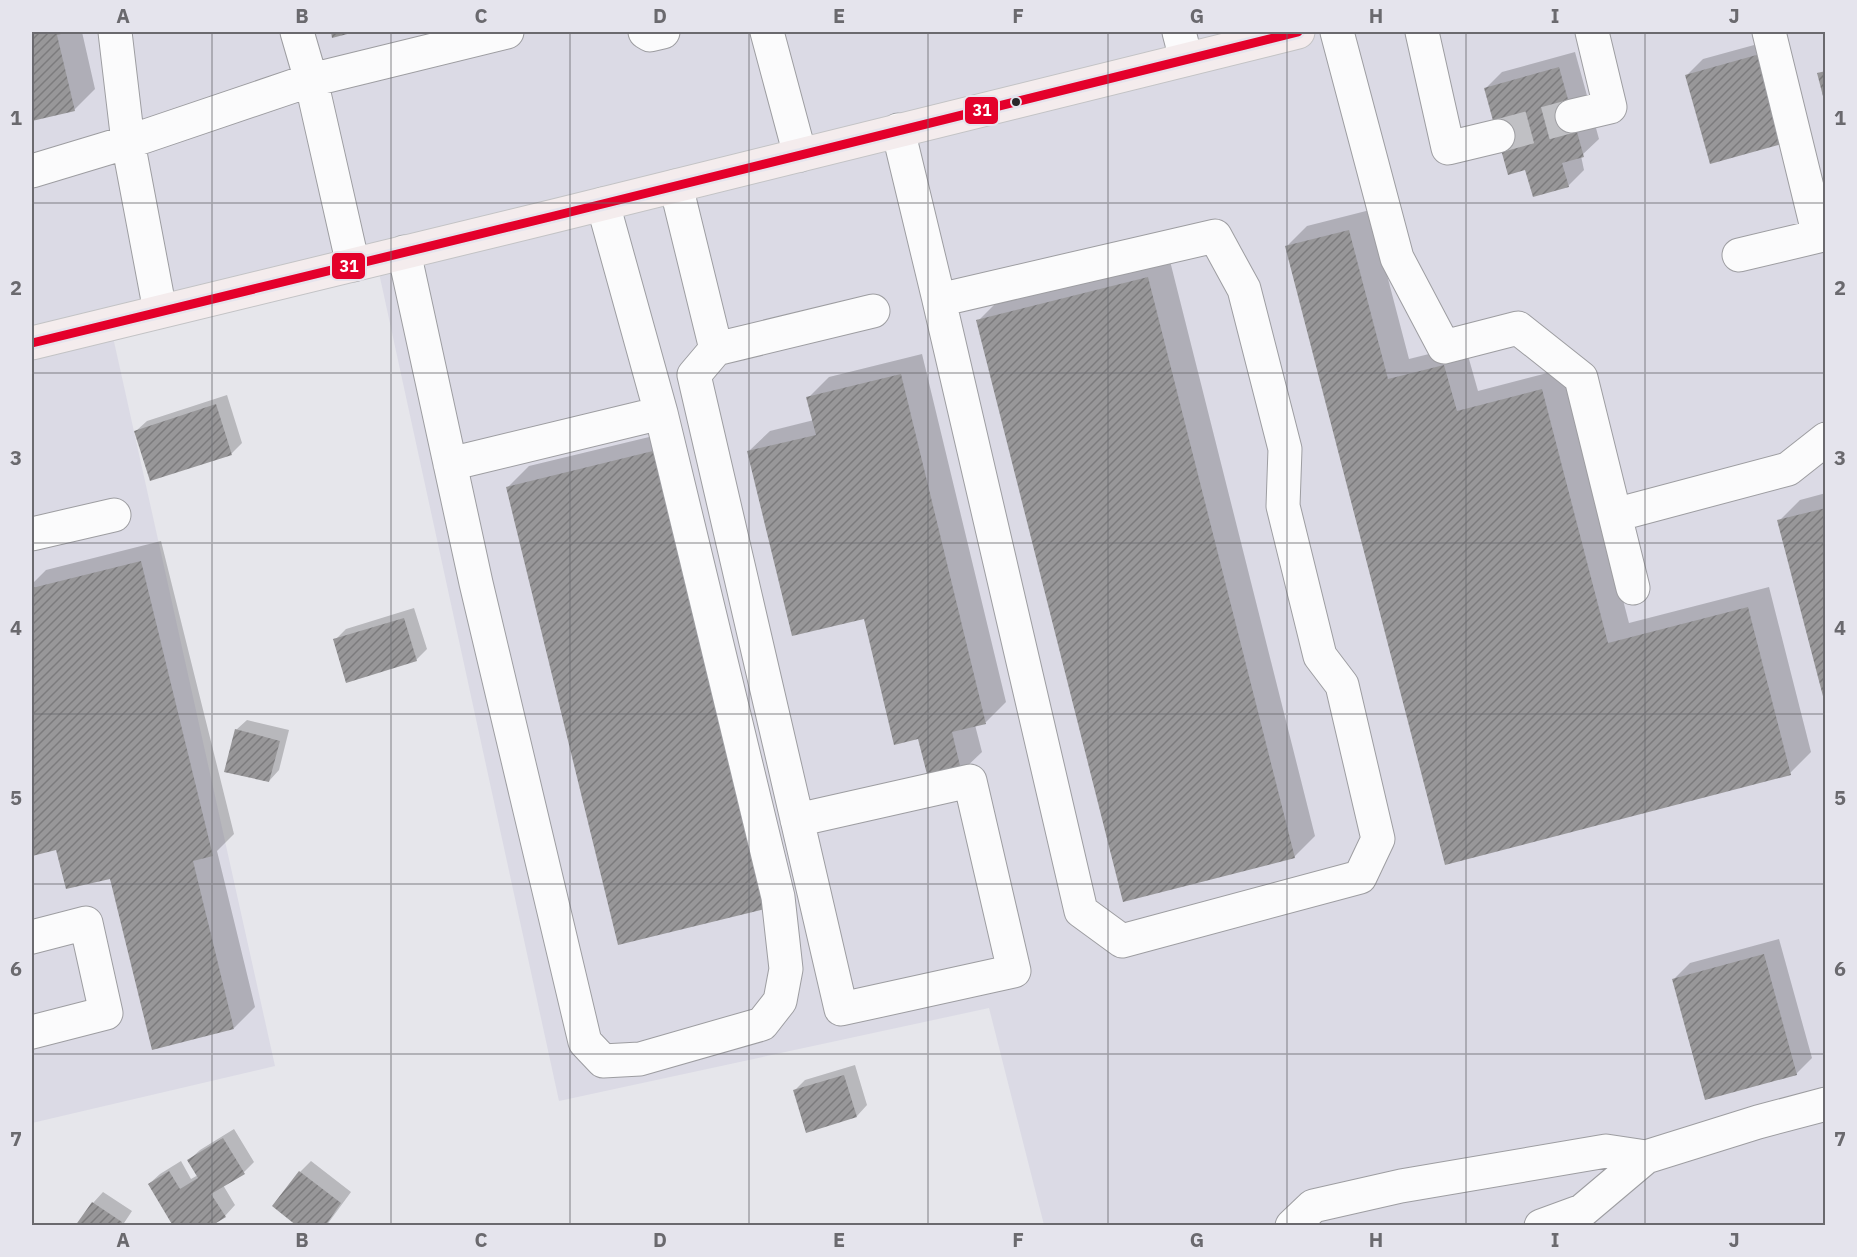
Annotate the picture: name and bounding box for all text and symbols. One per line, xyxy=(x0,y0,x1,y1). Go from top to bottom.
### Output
text: A xyxy=(116,2,130,29)
text: B xyxy=(295,2,309,29)
text: C xyxy=(474,2,488,29)
text: D xyxy=(653,2,667,29)
text: E xyxy=(833,2,845,29)
text: F xyxy=(1012,2,1024,29)
text: G xyxy=(1190,2,1204,29)
text: H xyxy=(1369,2,1383,29)
text: I xyxy=(1551,2,1559,29)
text: J xyxy=(1728,2,1740,29)
line badge: 31 xyxy=(964,96,999,125)
unlabelled marker xyxy=(1010,96,1022,108)
text: 31 xyxy=(972,100,992,120)
text: 1 xyxy=(10,104,22,131)
text: 1 xyxy=(1834,104,1846,131)
line badge: 31 xyxy=(331,252,366,280)
text: 31 xyxy=(339,256,359,276)
text: 2 xyxy=(10,274,22,301)
text: 2 xyxy=(1834,274,1846,301)
text: 3 xyxy=(10,444,22,471)
text: 3 xyxy=(1834,444,1846,471)
text: 4 xyxy=(10,614,22,641)
text: 4 xyxy=(1834,614,1846,641)
text: 5 xyxy=(10,784,22,811)
text: 5 xyxy=(1834,784,1846,811)
text: 6 xyxy=(10,955,22,982)
text: 6 xyxy=(1834,955,1846,982)
text: 7 xyxy=(10,1125,22,1152)
text: 7 xyxy=(1834,1125,1846,1152)
text: A xyxy=(116,1226,130,1253)
text: B xyxy=(295,1226,309,1253)
text: C xyxy=(474,1226,488,1253)
text: D xyxy=(653,1226,667,1253)
text: E xyxy=(833,1226,845,1253)
text: F xyxy=(1012,1226,1024,1253)
text: G xyxy=(1190,1226,1204,1253)
text: H xyxy=(1369,1226,1383,1253)
text: I xyxy=(1551,1226,1559,1253)
text: J xyxy=(1728,1226,1740,1253)

